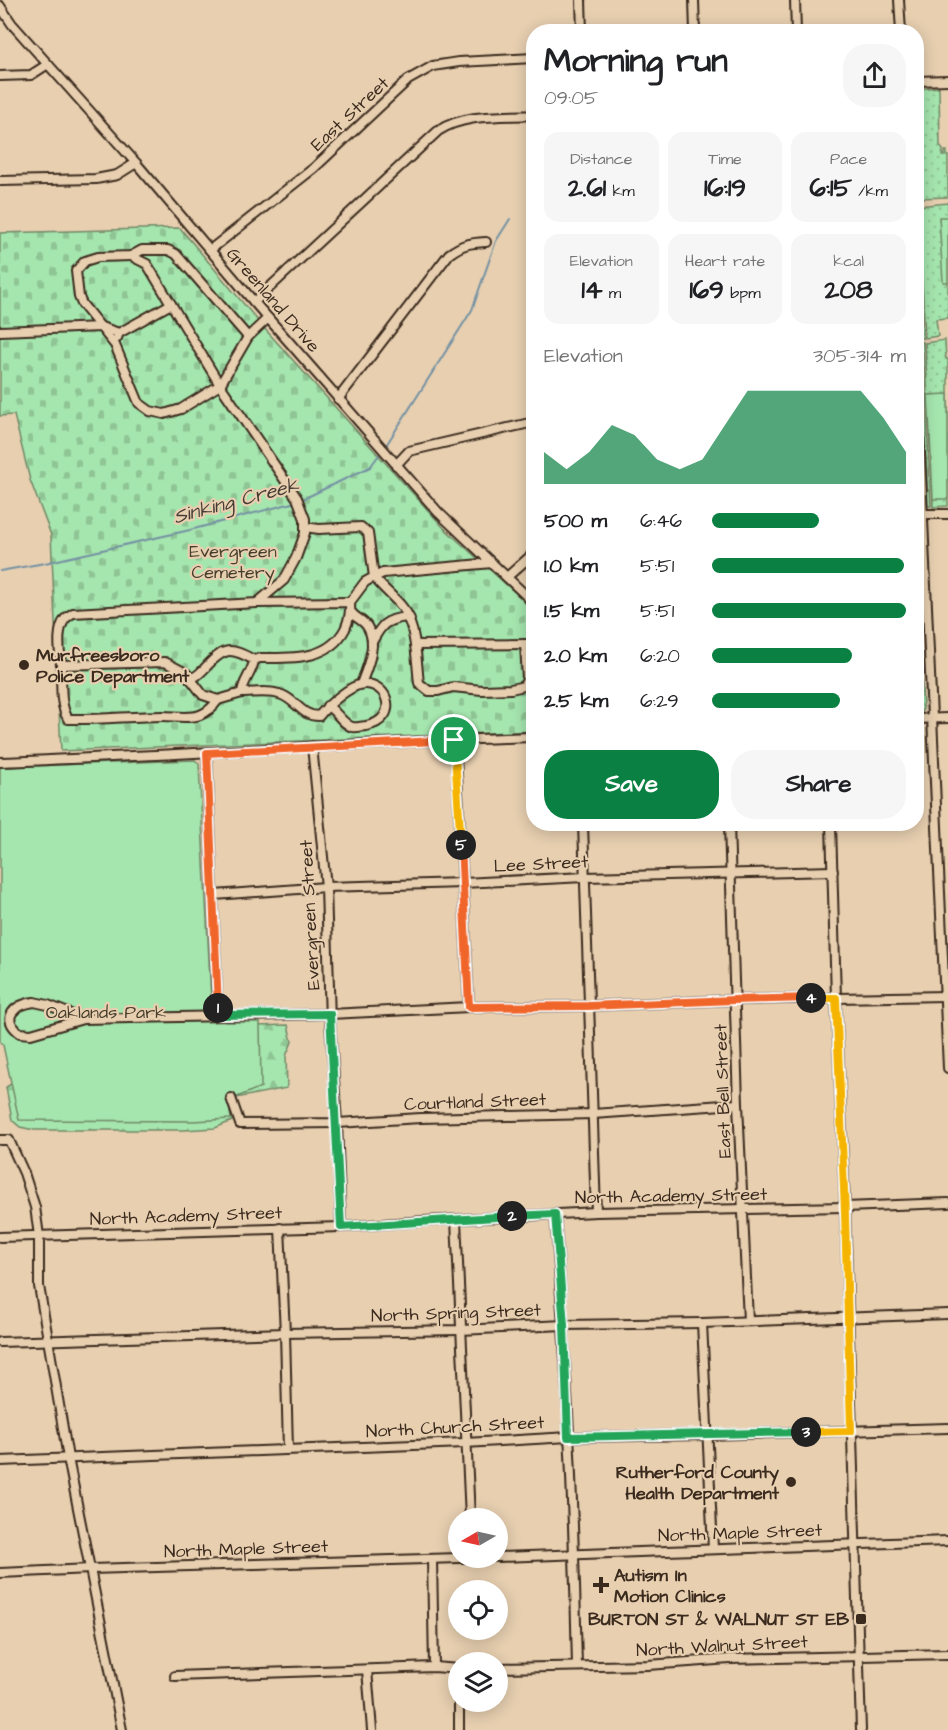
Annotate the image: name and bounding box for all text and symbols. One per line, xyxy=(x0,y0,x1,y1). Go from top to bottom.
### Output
text: Morning run xyxy=(544,38,728,84)
button: share xyxy=(843,44,906,107)
street label: East Street xyxy=(305,71,395,157)
text: 09:05 xyxy=(544,84,598,112)
text: Distance xyxy=(570,148,632,170)
text: Time xyxy=(708,148,742,170)
text: Pace xyxy=(830,148,867,170)
text: 2.61 xyxy=(568,170,606,206)
text: 16:19 xyxy=(704,170,746,206)
text: 6:15 xyxy=(809,170,852,206)
text: km xyxy=(606,180,635,202)
text: /km xyxy=(852,180,888,202)
street label: Greenland Drive xyxy=(220,242,326,358)
text: Elevation xyxy=(570,250,633,272)
text: Heart rate xyxy=(685,250,765,272)
text: kcal xyxy=(833,250,864,272)
text: 14 xyxy=(581,272,602,308)
text: 169 xyxy=(689,272,724,308)
text: 208 xyxy=(825,272,873,308)
text: m xyxy=(602,282,621,304)
text: bpm xyxy=(724,282,761,304)
text: Elevation xyxy=(544,342,623,370)
text: 305–314 m xyxy=(813,342,906,370)
water label: Sinking Creek xyxy=(170,471,303,532)
text: 500 m xyxy=(544,507,607,535)
text: 6:46 xyxy=(640,507,682,535)
park label: Evergreen Cemetery xyxy=(189,539,277,586)
text: 1.0 km xyxy=(544,552,598,580)
text: 5:51 xyxy=(640,552,674,580)
text: 1.5 km xyxy=(544,597,599,625)
text: 5:51 xyxy=(640,597,674,625)
text: 2.0 km xyxy=(544,642,607,670)
text: 6:20 xyxy=(640,642,680,670)
place label: Murfreesboro Police Department xyxy=(36,643,190,689)
marker: Murfreesboro Police Department xyxy=(17,658,31,672)
text: 2.5 km xyxy=(544,687,608,715)
text: 6:29 xyxy=(640,687,679,715)
pin xyxy=(428,714,479,765)
icon: arrive xyxy=(437,723,470,756)
button: Save xyxy=(544,750,719,819)
button: Share xyxy=(731,750,906,819)
pin: 5 xyxy=(446,830,476,860)
text: 5 xyxy=(455,834,467,856)
street label: Evergreen Street xyxy=(294,839,327,991)
street label: Lee Street xyxy=(493,849,590,879)
pin: 4 xyxy=(796,983,826,1013)
text: 4 xyxy=(806,987,816,1009)
pin: 1 xyxy=(203,993,233,1023)
text: 1 xyxy=(217,997,219,1019)
park label: Oaklands Park xyxy=(46,1000,166,1025)
street label: East Bell Street xyxy=(708,1023,738,1159)
street label: Courtland Street xyxy=(404,1087,547,1117)
street label: North Academy Street xyxy=(575,1182,768,1211)
street label: North Academy Street xyxy=(89,1200,283,1233)
pin: 2 xyxy=(497,1201,527,1231)
text: 2 xyxy=(507,1205,517,1227)
street label: North Spring Street xyxy=(371,1298,542,1329)
street label: North Church Street xyxy=(365,1410,546,1444)
pin: 3 xyxy=(791,1417,821,1447)
text: 3 xyxy=(802,1421,810,1443)
place label: Rutherford County Health Department xyxy=(616,1460,780,1506)
marker: Rutherford County Health Department xyxy=(784,1475,798,1489)
north arrow xyxy=(448,1508,508,1568)
map controls xyxy=(448,1508,508,1712)
street label: North Maple Street xyxy=(658,1518,823,1548)
street label: North Maple Street xyxy=(164,1534,329,1564)
place label: Autism In Motion Clinics xyxy=(614,1563,726,1609)
marker: Autism In Motion Clinics xyxy=(592,1576,610,1594)
button: locate xyxy=(448,1580,508,1640)
place label: BURTON ST & WALNUT ST EB xyxy=(588,1607,849,1632)
marker: BURTON ST & WALNUT ST EB xyxy=(854,1612,868,1626)
street label: North Walnut Street xyxy=(636,1629,809,1663)
button: layers xyxy=(448,1652,508,1712)

